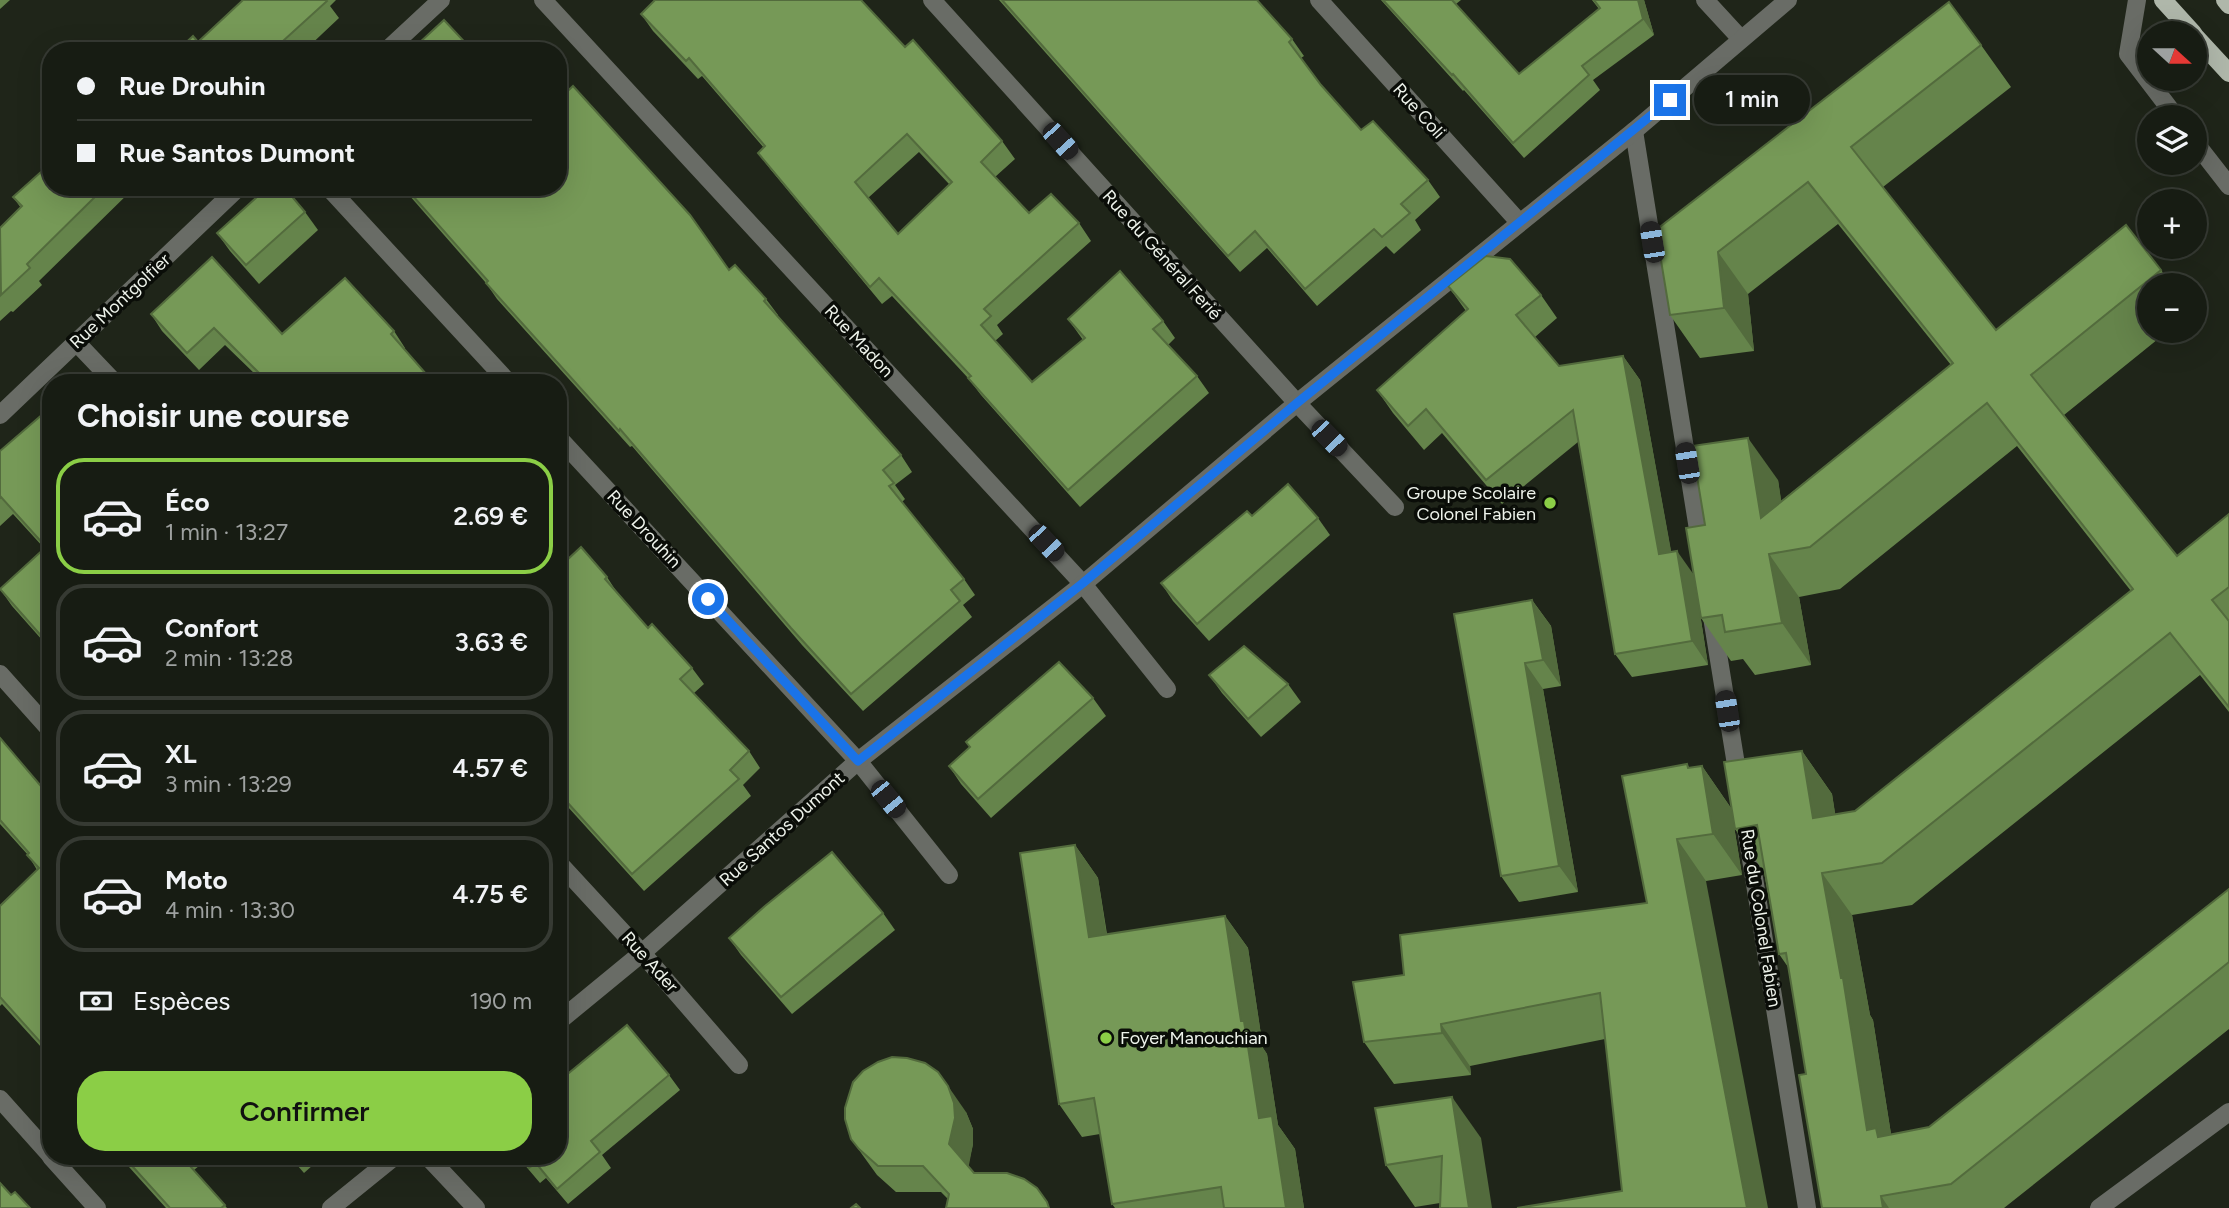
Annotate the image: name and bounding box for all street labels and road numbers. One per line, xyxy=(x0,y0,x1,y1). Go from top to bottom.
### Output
street label: Rue Coli xyxy=(1388,79,1450,143)
street label: Rue du Général Ferié xyxy=(1098,185,1226,325)
street label: Rue Montgolfier xyxy=(65,249,175,353)
street label: Rue Madon xyxy=(820,300,898,382)
street label: Rue Drouhin xyxy=(602,485,686,573)
street label: Rue Santos Dumont xyxy=(715,767,849,891)
street label: Rue du Colonel Fabien xyxy=(1736,827,1786,1009)
street label: Rue Ader xyxy=(617,927,683,997)

